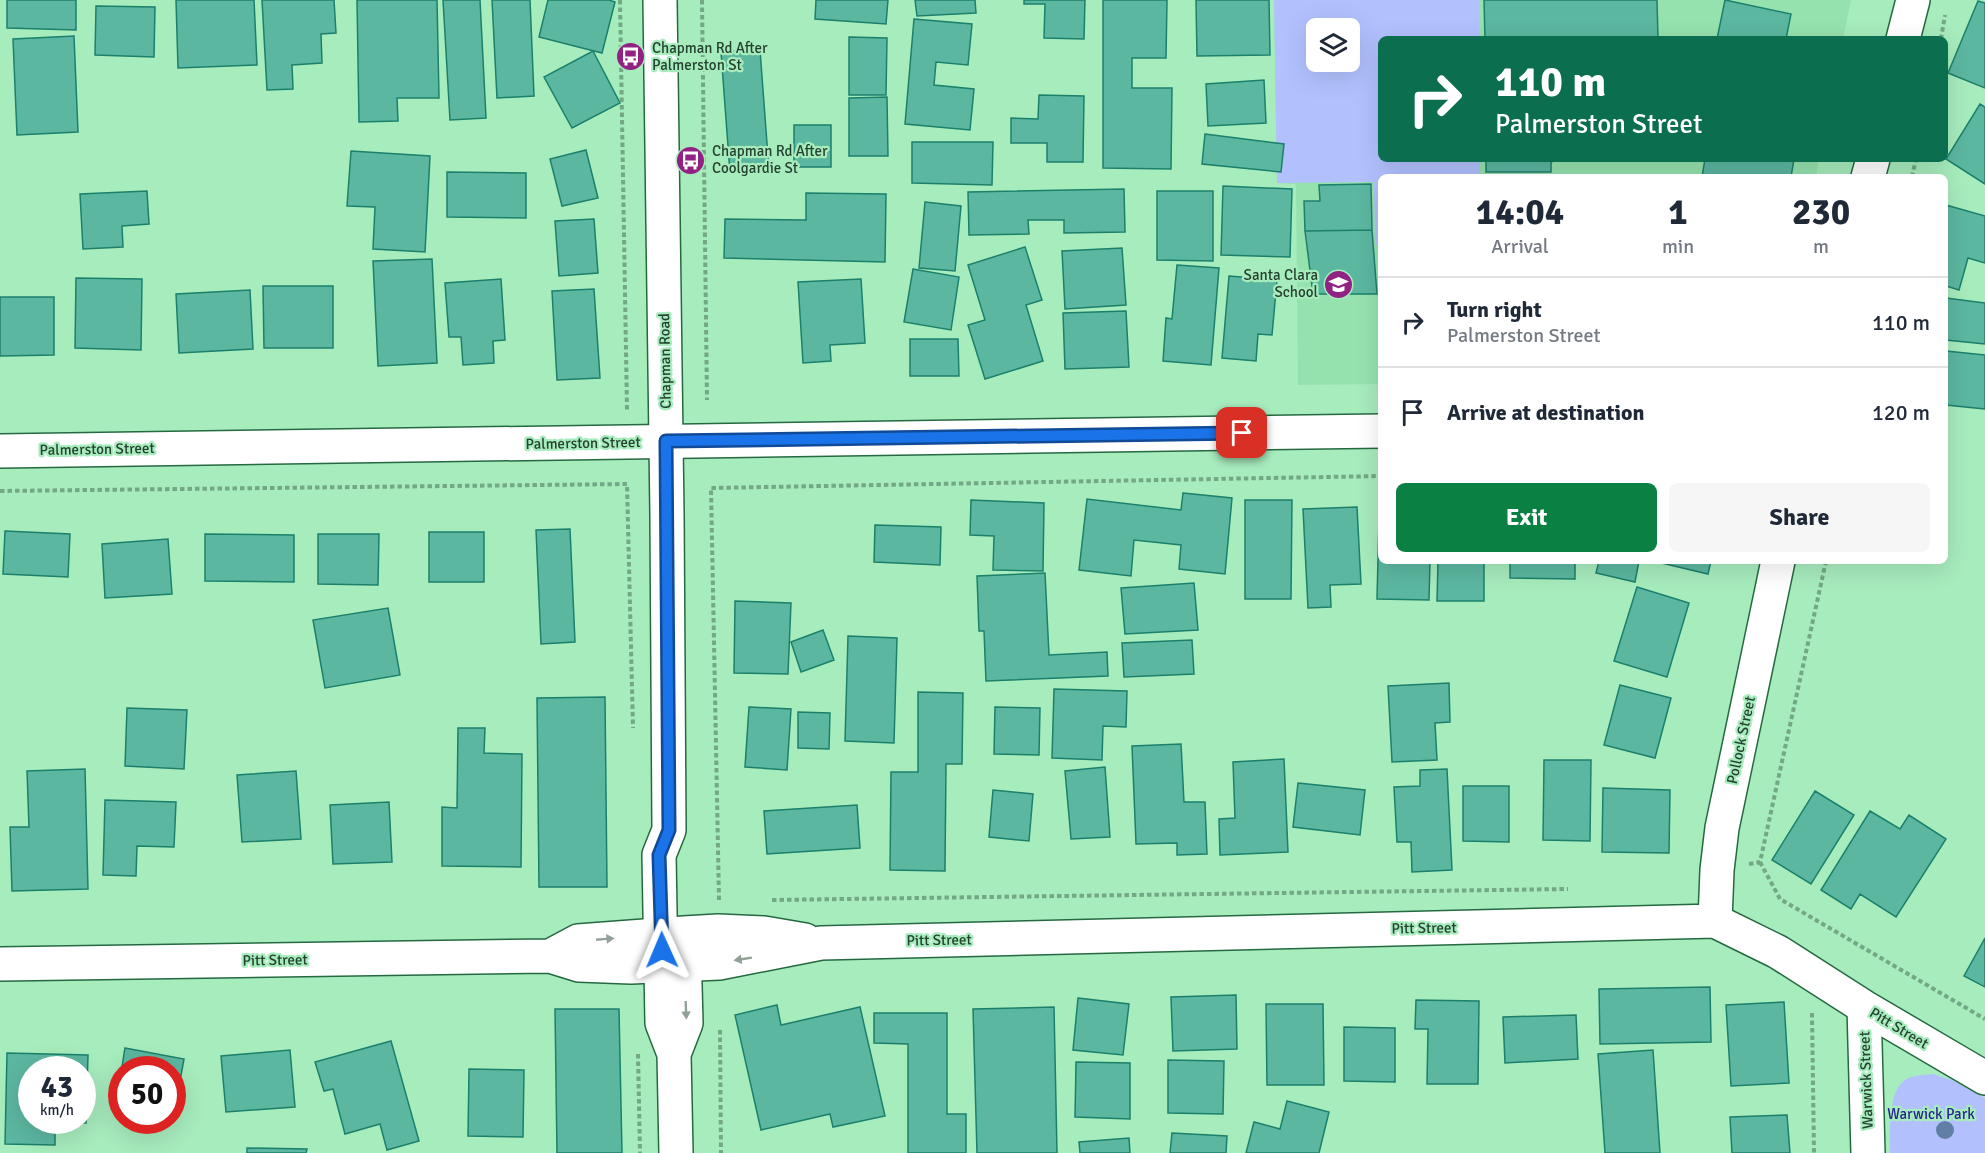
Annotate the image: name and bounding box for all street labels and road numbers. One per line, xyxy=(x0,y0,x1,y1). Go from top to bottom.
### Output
street label: Chapman Road xyxy=(655,313,675,409)
street label: Palmerston Street xyxy=(525,433,641,453)
street label: Palmerston Street xyxy=(39,439,155,459)
street label: Pollock Street xyxy=(1723,695,1759,785)
street label: Pitt Street xyxy=(1391,918,1457,938)
street label: Pitt Street xyxy=(906,930,972,950)
street label: Pitt Street xyxy=(242,950,308,970)
street label: Pitt Street xyxy=(1866,1003,1932,1053)
street label: Warwick Street xyxy=(1855,1031,1877,1129)

